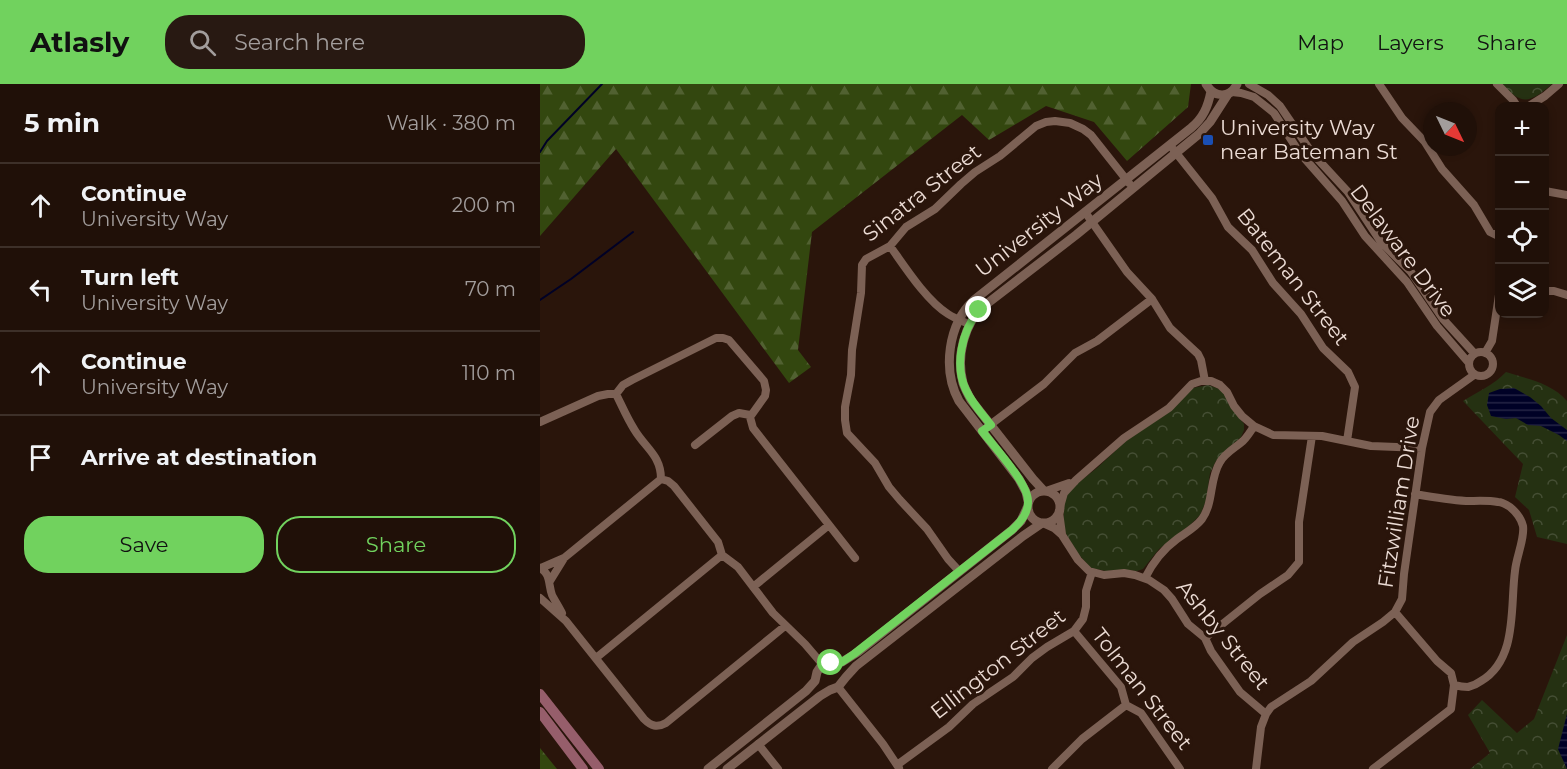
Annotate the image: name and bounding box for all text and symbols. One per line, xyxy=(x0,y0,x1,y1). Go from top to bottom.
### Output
search box xyxy=(165,15,585,69)
text: Atlasly xyxy=(30,25,129,59)
icon: search xyxy=(186,26,219,59)
text: Search here xyxy=(234,29,365,56)
text: Map xyxy=(1297,30,1344,55)
text: Layers xyxy=(1377,30,1444,55)
text: Share xyxy=(1477,30,1537,55)
north arrow xyxy=(1423,102,1477,156)
map controls xyxy=(1495,102,1549,318)
button: + xyxy=(1495,102,1549,156)
text: 5 min xyxy=(24,107,100,139)
text: Walk · 380 m xyxy=(386,111,516,135)
place label: University Way near Bateman St xyxy=(1220,115,1398,164)
marker: University Way near Bateman St xyxy=(1201,133,1215,147)
street label: Sinatra Street xyxy=(858,139,986,246)
button: − xyxy=(1495,156,1549,210)
street label: University Way xyxy=(970,167,1108,282)
street label: Delaware Drive xyxy=(1345,179,1461,322)
text: Continue xyxy=(81,180,187,207)
icon: ahead xyxy=(24,189,57,222)
text: 200 m xyxy=(452,193,516,217)
street label: Bateman Street xyxy=(1232,203,1355,350)
text: University Way xyxy=(81,207,228,231)
button: locate xyxy=(1495,210,1549,264)
text: Turn left xyxy=(81,264,179,291)
button: layers xyxy=(1495,264,1549,318)
icon: left xyxy=(24,273,57,306)
text: 70 m xyxy=(465,277,516,301)
text: University Way xyxy=(81,291,228,315)
route end xyxy=(965,296,991,322)
text: Continue xyxy=(81,348,187,375)
icon: ahead xyxy=(24,357,57,390)
text: 110 m xyxy=(462,361,516,385)
text: University Way xyxy=(81,375,228,399)
street label: Fitzwilliam Drive xyxy=(1373,414,1424,590)
icon: arrive xyxy=(24,441,57,474)
text: Arrive at destination xyxy=(81,444,317,471)
button: Save xyxy=(24,516,264,573)
button: Share xyxy=(276,516,516,573)
street label: Ashby Street xyxy=(1172,575,1275,695)
street label: Ellington Street xyxy=(925,603,1070,724)
street label: Tolman Street xyxy=(1087,623,1198,755)
route start xyxy=(817,649,843,675)

